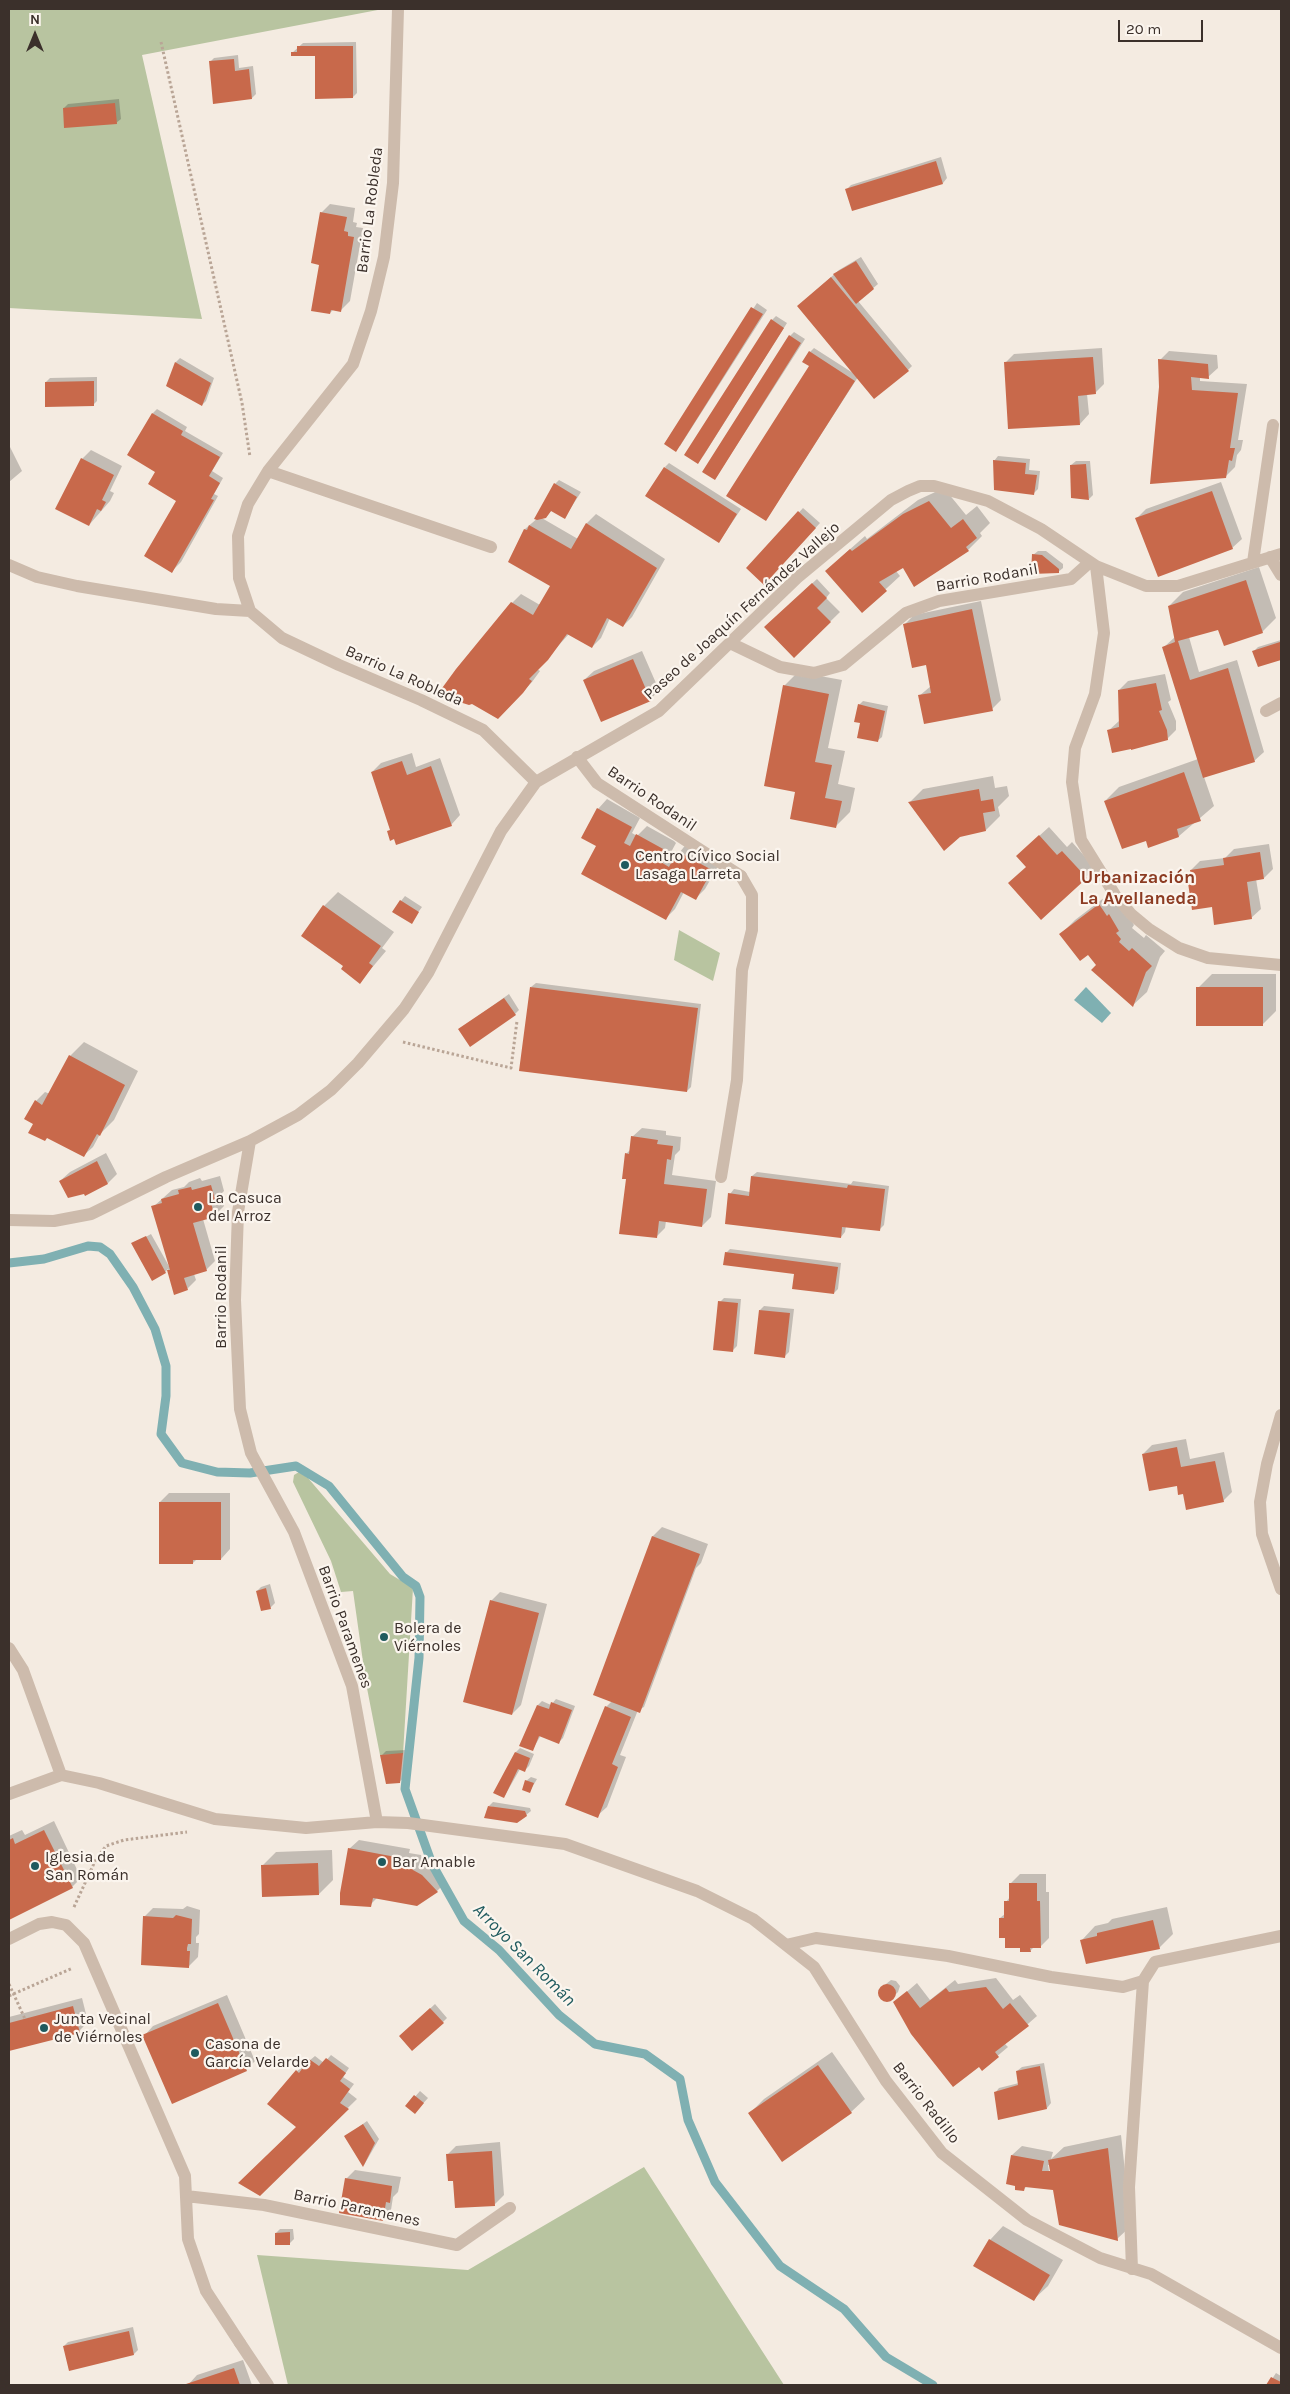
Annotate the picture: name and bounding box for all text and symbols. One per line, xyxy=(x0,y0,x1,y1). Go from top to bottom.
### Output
north arrow xyxy=(10,10,60,60)
scale bar xyxy=(1120,10,1205,42)
text: N xyxy=(30,11,40,28)
text: 20 m xyxy=(1126,20,1161,38)
street label: Barrio La Robleda xyxy=(353,146,387,274)
street label: Paseo de Joaquín Fernández Vallejo xyxy=(640,518,844,704)
street label: Barrio Rodanil xyxy=(934,560,1040,596)
street label: Barrio La Robleda xyxy=(342,641,466,711)
street label: Barrio Rodanil xyxy=(604,762,700,836)
place label: Centro Cívico Social Lasaga Larreta xyxy=(635,846,780,884)
marker: Centro Cívico Social Lasaga Larreta xyxy=(619,859,631,871)
district label: Urbanización La Avellaneda xyxy=(1079,867,1197,910)
place label: La Casuca del Arroz xyxy=(208,1188,282,1226)
marker: La Casuca del Arroz xyxy=(192,1201,204,1213)
street label: Barrio Rodanil xyxy=(211,1245,231,1349)
street label: Barrio Paramenes xyxy=(314,1563,376,1691)
place label: Bolera de Viérnoles xyxy=(394,1618,461,1656)
marker: Bolera de Viérnoles xyxy=(378,1631,390,1643)
place label: Iglesia de San Román xyxy=(45,1847,129,1885)
place label: Bar Amable xyxy=(392,1852,475,1872)
marker: Bar Amable xyxy=(376,1856,388,1868)
marker: Iglesia de San Román xyxy=(29,1860,41,1872)
water label: Arroyo San Román xyxy=(468,1899,580,2011)
place label: Junta Vecinal de Viérnoles xyxy=(54,2009,151,2047)
marker: Junta Vecinal de Viérnoles xyxy=(38,2022,50,2034)
place label: Casona de García Velarde xyxy=(205,2034,309,2072)
marker: Casona de García Velarde xyxy=(189,2047,201,2059)
street label: Barrio Radillo xyxy=(888,2058,964,2148)
street label: Barrio Paramenes xyxy=(292,2185,422,2231)

